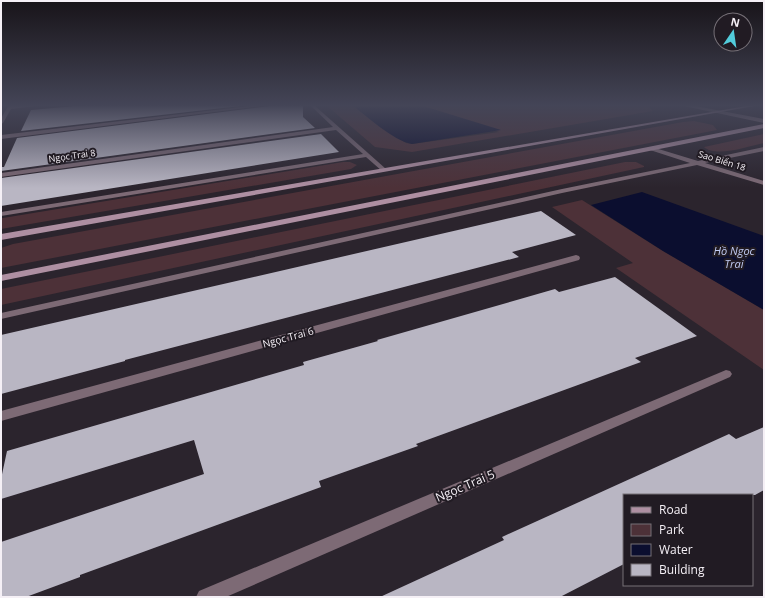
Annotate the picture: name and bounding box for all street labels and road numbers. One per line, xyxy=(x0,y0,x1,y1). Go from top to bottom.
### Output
street label: Ngọc Trai 8 xyxy=(48,146,96,165)
street label: Sao Biển 18 xyxy=(697,147,747,174)
street label: Ngọc Trai 6 xyxy=(261,323,315,351)
street label: Ngọc Trai 5 xyxy=(433,465,497,506)

